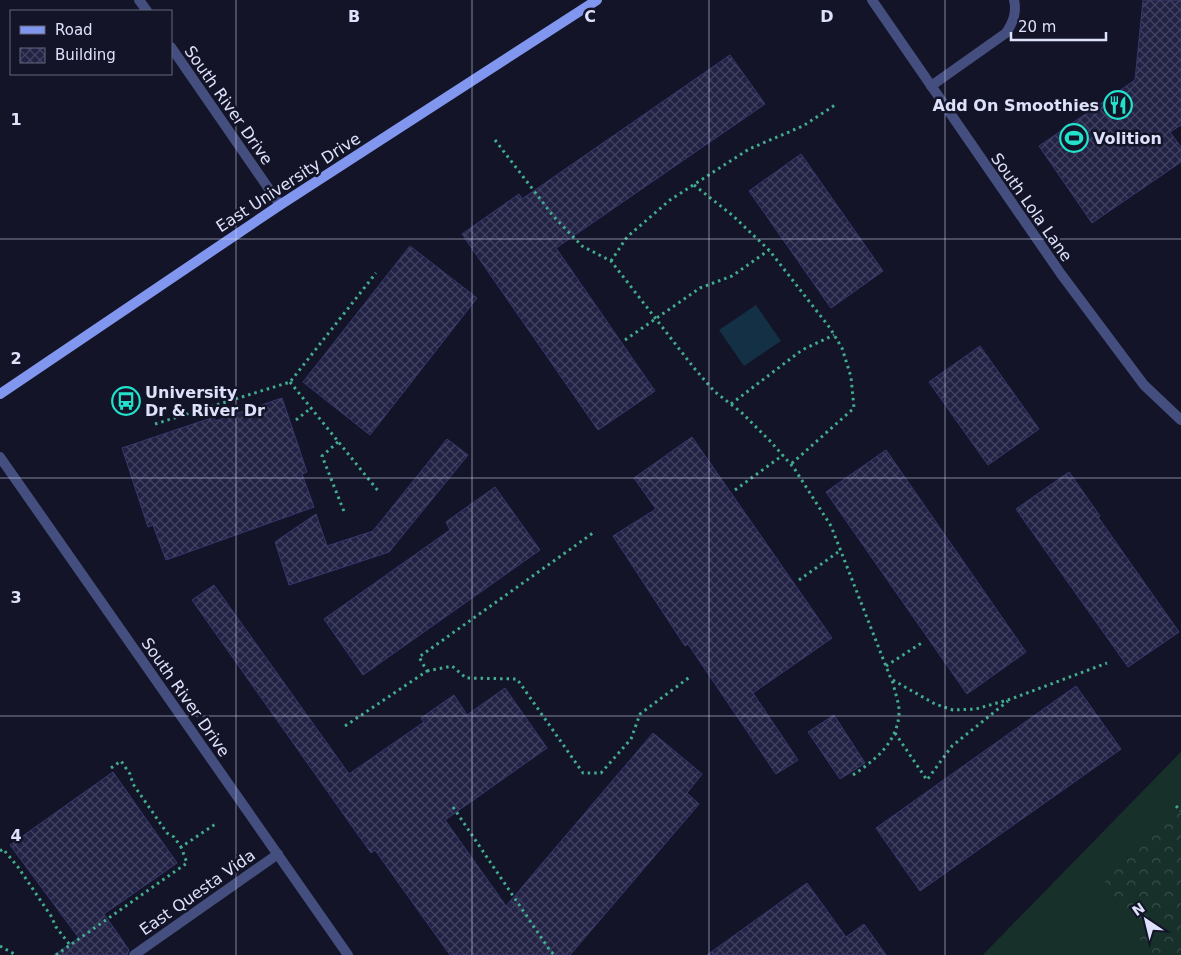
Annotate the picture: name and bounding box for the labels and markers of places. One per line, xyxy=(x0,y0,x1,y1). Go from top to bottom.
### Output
restaurant icon: Add On Smoothies xyxy=(1103,90,1133,120)
place label: Add On Smoothies xyxy=(933,96,1099,115)
sports icon: Volition xyxy=(1059,123,1089,153)
place label: Volition xyxy=(1093,129,1162,148)
place label: University Dr & River Dr xyxy=(145,383,265,420)
bus stop icon: University Dr & River Dr xyxy=(111,386,141,416)

